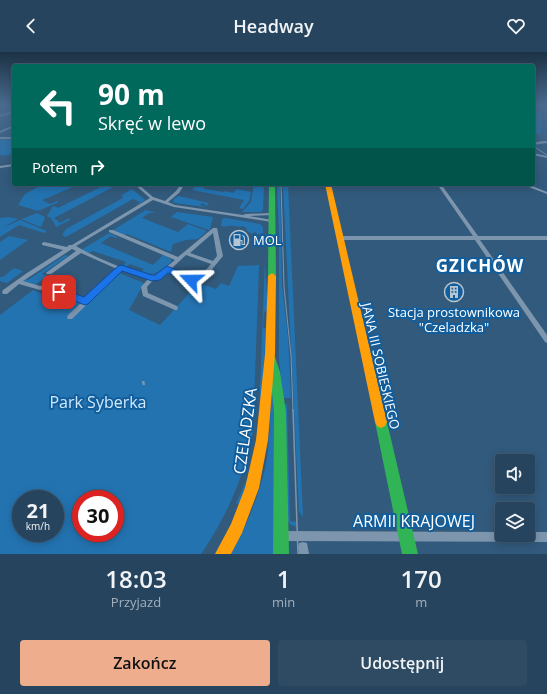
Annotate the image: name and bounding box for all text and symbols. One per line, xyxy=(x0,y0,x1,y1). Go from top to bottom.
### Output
text: Headway xyxy=(233,14,314,38)
icon: back xyxy=(20,15,42,37)
icon: heart xyxy=(505,15,527,37)
text: 90 m xyxy=(98,75,165,113)
icon: left xyxy=(32,80,84,132)
text: Skręć w lewo xyxy=(98,111,206,135)
icon: right xyxy=(86,156,108,178)
text: Potem xyxy=(32,157,78,177)
fuel station icon: MOL xyxy=(228,229,250,251)
place label: MOL xyxy=(253,231,282,249)
district label: GZICHÓW xyxy=(436,254,524,277)
position arrow xyxy=(170,259,212,301)
pin xyxy=(42,275,76,309)
icon: arrive xyxy=(48,281,70,303)
building icon: Stacja prostownikowa "Czeladzka" xyxy=(443,281,465,303)
street label: JANA III SOBIESKIEGO xyxy=(357,299,404,431)
place label: Stacja prostownikowa "Czeladzka" xyxy=(388,303,520,336)
street label: CZELADZKA xyxy=(228,385,262,476)
park label: Park Syberka xyxy=(49,391,147,413)
map controls xyxy=(495,454,535,542)
button: sound xyxy=(495,454,535,494)
speed limit sign: 30 xyxy=(72,490,124,542)
text: 21 xyxy=(27,497,49,524)
button: layers xyxy=(495,502,535,542)
street label: ARMII KRAJOWEJ xyxy=(353,510,475,532)
text: km/h xyxy=(26,519,50,533)
text: 18:03 xyxy=(105,562,167,595)
text: 1 xyxy=(277,562,291,595)
text: 170 xyxy=(401,562,442,595)
text: Przyjazd xyxy=(111,593,161,611)
text: min xyxy=(272,593,295,611)
text: m xyxy=(415,593,427,611)
button: Zakończ xyxy=(20,640,270,686)
button: Udostępnij xyxy=(278,640,527,686)

